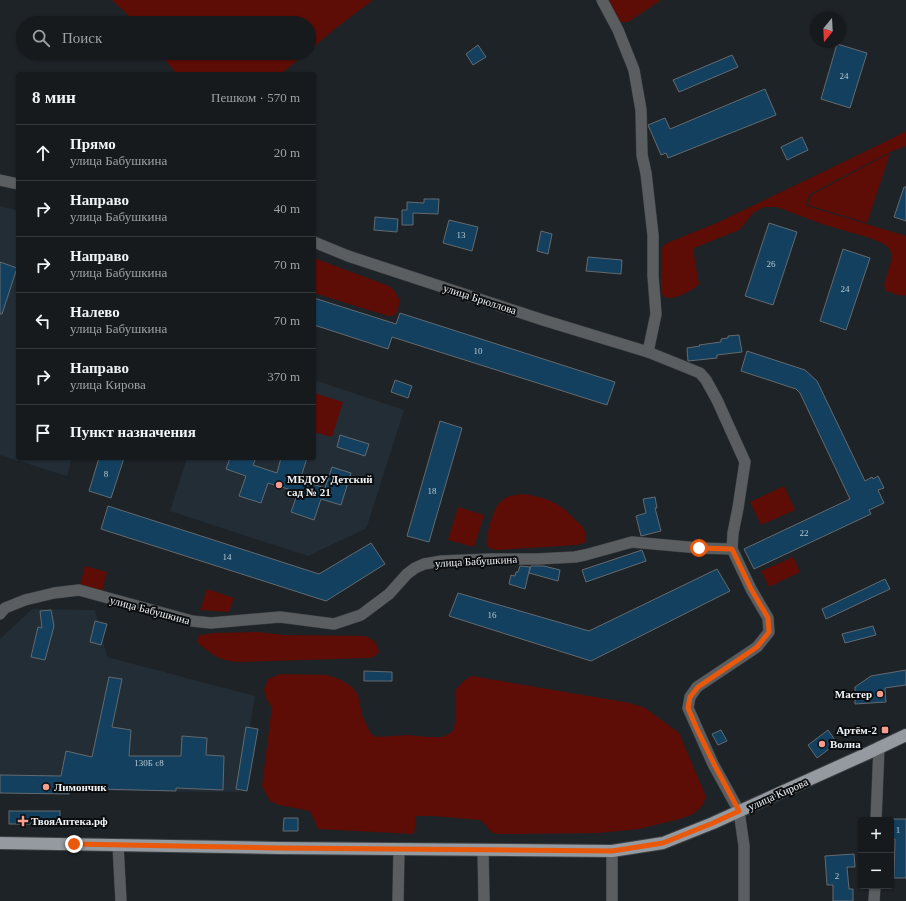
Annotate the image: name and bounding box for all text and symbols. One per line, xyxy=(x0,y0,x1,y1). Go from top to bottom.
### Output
north arrow xyxy=(810,12,846,48)
search box xyxy=(16,16,316,60)
icon: search xyxy=(30,27,52,49)
text: Поиск xyxy=(62,30,102,46)
house number: 24 xyxy=(840,71,849,81)
text: 8 мин xyxy=(32,88,76,107)
text: Пешком · 570 m xyxy=(211,90,300,105)
text: Прямо xyxy=(70,136,116,152)
icon: ahead xyxy=(32,142,54,164)
text: 20 m xyxy=(274,145,300,160)
text: улица Бабушкина xyxy=(70,153,167,168)
text: Направо xyxy=(70,192,129,208)
icon: right xyxy=(32,198,54,220)
text: 40 m xyxy=(274,201,300,216)
text: улица Бабушкина xyxy=(70,209,167,224)
house number: 13 xyxy=(457,230,466,240)
text: Направо xyxy=(70,248,129,264)
icon: right xyxy=(32,254,54,276)
text: 70 m xyxy=(274,257,300,272)
house number: 26 xyxy=(767,259,776,269)
text: улица Бабушкина xyxy=(70,265,167,280)
street label: улица Брюллова xyxy=(442,282,518,316)
house number: 24 xyxy=(841,284,850,294)
text: Налево xyxy=(70,304,120,320)
icon: left xyxy=(32,310,54,332)
text: 70 m xyxy=(274,313,300,328)
text: улица Бабушкина xyxy=(70,321,167,336)
house number: 10 xyxy=(474,346,483,356)
text: Направо xyxy=(70,360,129,376)
icon: right xyxy=(32,366,54,388)
text: 370 m xyxy=(267,369,300,384)
text: улица Кирова xyxy=(70,377,146,392)
icon: arrive xyxy=(32,422,54,444)
text: Пункт назначения xyxy=(70,424,196,440)
house number: 8 xyxy=(104,469,109,479)
place label: МБДОУ Детский сад № 21 xyxy=(287,473,373,498)
marker: МБДОУ Детский сад № 21 xyxy=(274,480,284,490)
house number: 18 xyxy=(428,486,437,496)
house number: 22 xyxy=(800,528,809,538)
route start xyxy=(690,539,708,557)
house number: 14 xyxy=(223,552,232,562)
street label: улица Бабушкина xyxy=(435,553,518,569)
street label: улица Бабушкина xyxy=(109,594,191,626)
house number: 16 xyxy=(488,610,497,620)
place label: Мастер xyxy=(835,688,872,700)
marker: Мастер xyxy=(875,689,885,699)
place label: Артём-2 xyxy=(836,724,877,736)
marker: Артём-2 xyxy=(880,725,890,735)
place label: Волна xyxy=(830,738,861,750)
marker: Волна xyxy=(817,739,827,749)
house number: 130Б с8 xyxy=(134,758,164,768)
street label: улица Кирова xyxy=(746,775,810,813)
place label: Лимончик xyxy=(54,781,107,793)
marker: Лимончик xyxy=(41,782,51,792)
place label: ТвояАптека.рф xyxy=(31,815,108,827)
marker: ТвояАптека.рф xyxy=(18,816,28,826)
map controls xyxy=(858,817,894,889)
button: + xyxy=(858,817,894,853)
house number: 1 xyxy=(896,825,900,835)
route end xyxy=(65,835,83,853)
button: − xyxy=(858,853,894,889)
house number: 2 xyxy=(835,871,839,881)

